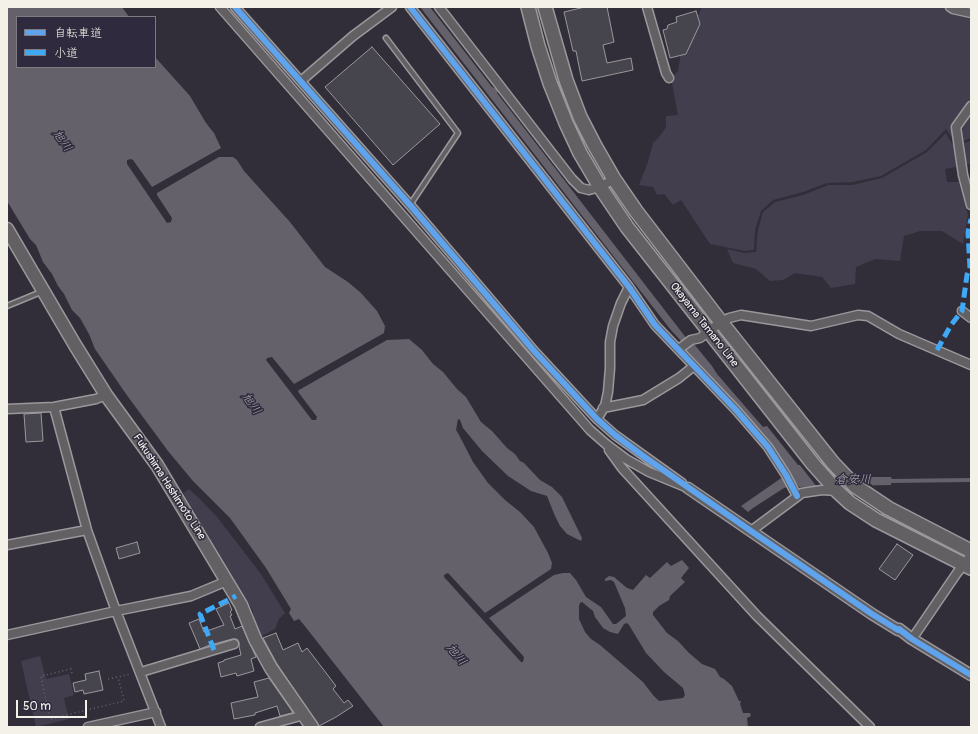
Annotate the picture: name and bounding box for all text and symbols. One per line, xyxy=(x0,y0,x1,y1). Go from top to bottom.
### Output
legend xyxy=(16,16,156,68)
text: 自転車道 xyxy=(54,26,102,41)
text: 小道 xyxy=(54,46,78,61)
water label: 旭川 xyxy=(49,127,75,155)
street label: Okayama Tamano Line xyxy=(667,280,741,370)
water label: 旭川 xyxy=(238,390,264,418)
street label: Fukushima Hashimoto Line xyxy=(130,432,208,542)
water label: 倉安川 xyxy=(835,473,871,487)
water label: 旭川 xyxy=(443,641,469,669)
scale bar xyxy=(18,692,89,718)
text: 50 m xyxy=(23,699,51,714)

